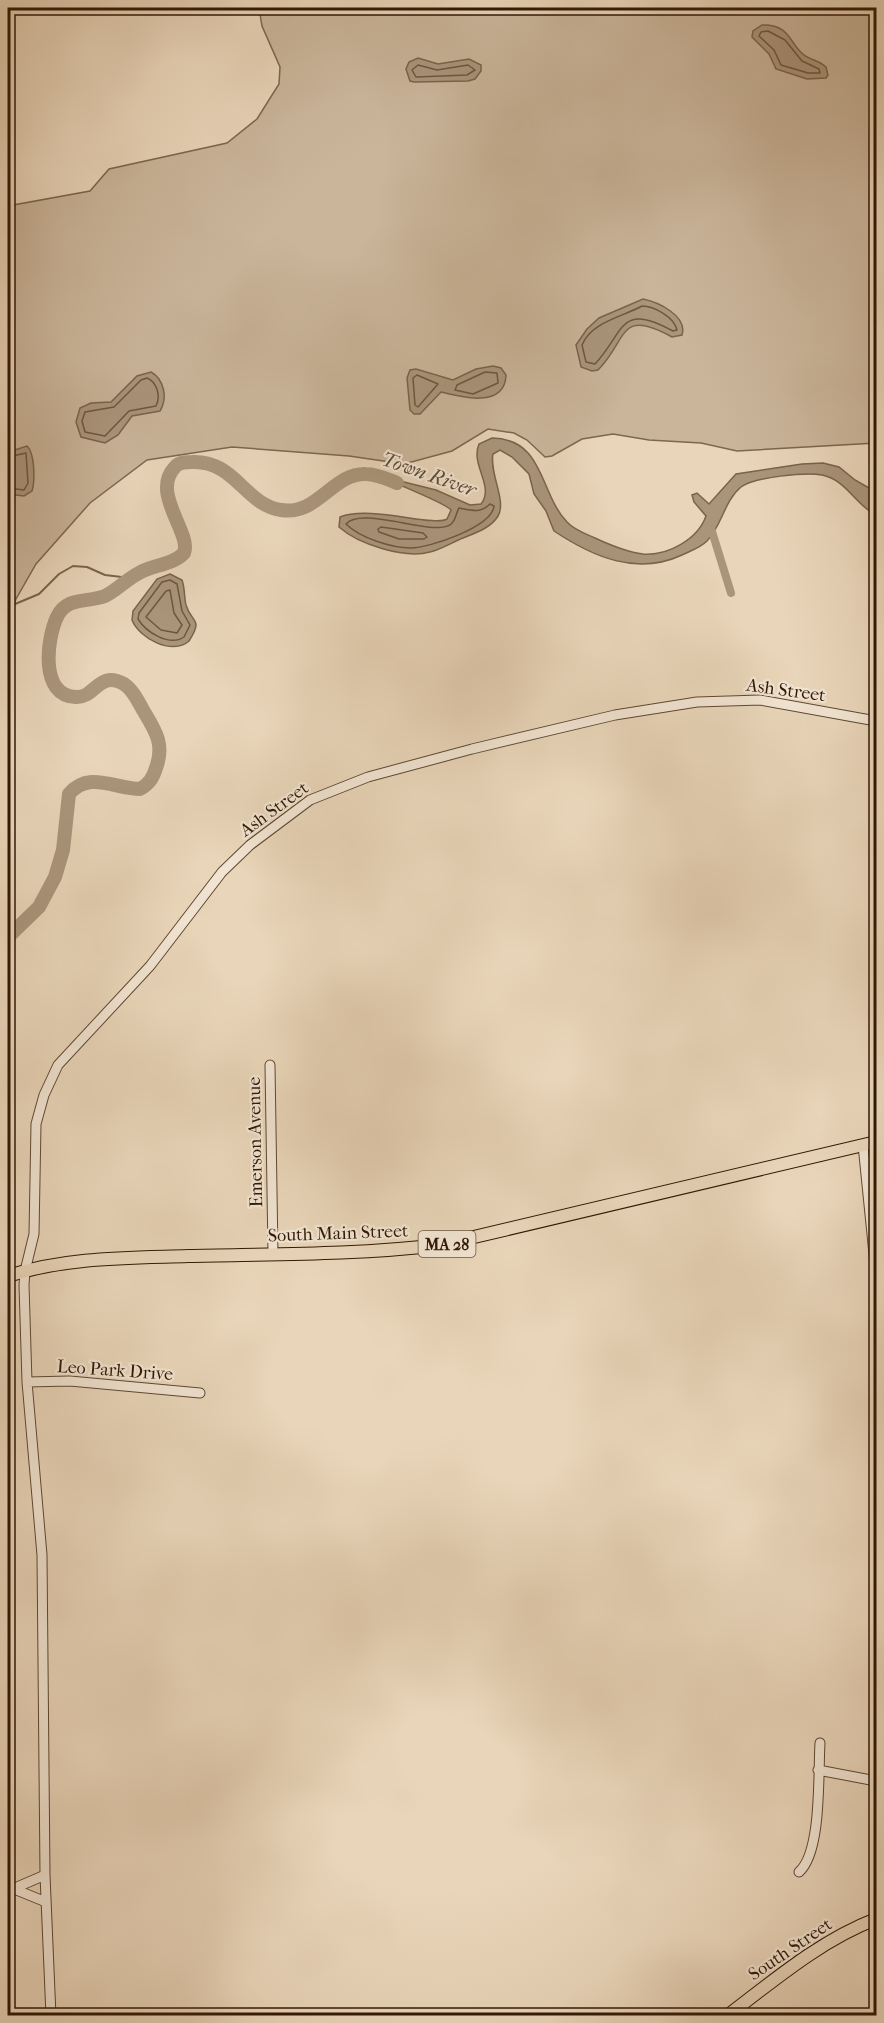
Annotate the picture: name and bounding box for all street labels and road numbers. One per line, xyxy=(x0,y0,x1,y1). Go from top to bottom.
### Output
street label: Ash Street xyxy=(744,674,827,707)
street label: Ash Street xyxy=(235,777,313,842)
street label: Emerson Avenue xyxy=(244,1076,267,1207)
street label: South Main Street xyxy=(267,1221,409,1246)
road number: MA 28 xyxy=(418,1231,476,1257)
street label: Leo Park Drive xyxy=(56,1356,174,1385)
street label: South Street xyxy=(744,1913,837,1985)

